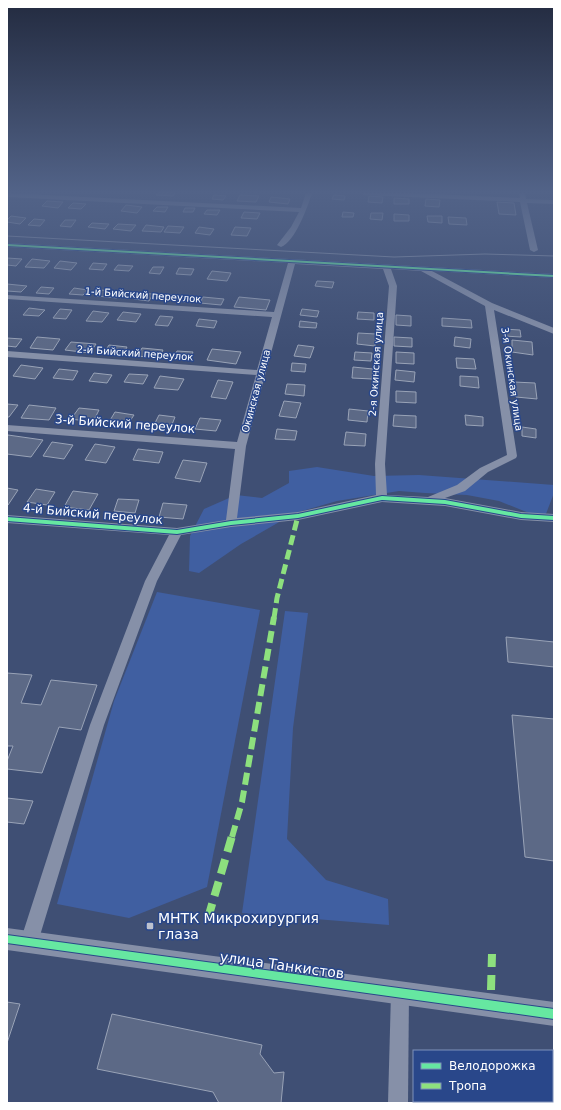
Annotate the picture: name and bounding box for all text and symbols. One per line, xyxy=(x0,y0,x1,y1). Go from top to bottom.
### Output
street label: 1-й Бийский переулок xyxy=(84,285,202,305)
street label: 2-я Окинская улица xyxy=(367,311,385,417)
street label: 3-я Окинская улица xyxy=(499,326,525,432)
street label: 2-й Бийский переулок xyxy=(76,343,194,363)
street label: Окинская улица xyxy=(240,348,272,434)
street label: 3-й Бийский переулок xyxy=(55,412,195,436)
street label: 4-й Бийский переулок xyxy=(23,501,163,527)
place label: МНТК Микрохирургия глаза xyxy=(158,910,319,942)
marker: МНТК Микрохирургия глаза xyxy=(145,921,155,931)
street label: улица Танкистов xyxy=(219,948,345,982)
legend xyxy=(413,1050,553,1102)
text: Велодорожка xyxy=(449,1059,536,1073)
text: Тропа xyxy=(448,1079,487,1093)

